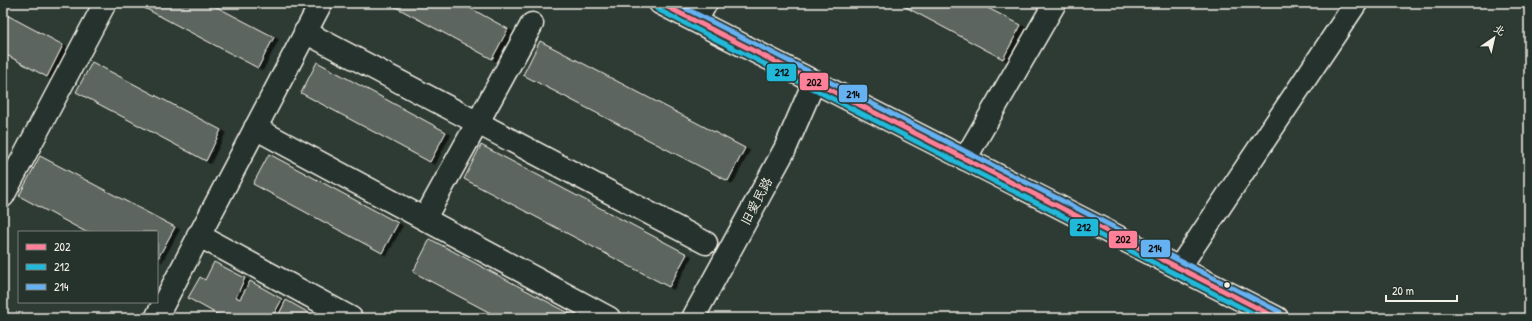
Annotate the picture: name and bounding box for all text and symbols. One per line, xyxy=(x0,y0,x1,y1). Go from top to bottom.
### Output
north arrow xyxy=(1474,18,1514,58)
text: 北 xyxy=(1491,21,1508,39)
line badge: 212 xyxy=(766,63,797,82)
text: 212 xyxy=(775,65,790,79)
line badge: 202 xyxy=(799,72,829,91)
text: 202 xyxy=(806,75,822,89)
line badge: 214 xyxy=(838,84,868,103)
text: 214 xyxy=(846,87,860,101)
street label: 旧爱民路 xyxy=(736,174,776,228)
line badge: 212 xyxy=(1069,218,1099,237)
text: 212 xyxy=(1077,220,1092,234)
line badge: 202 xyxy=(1108,230,1138,249)
legend xyxy=(18,231,158,303)
text: 202 xyxy=(1115,232,1131,246)
text: 202 xyxy=(54,238,71,255)
line badge: 214 xyxy=(1140,239,1171,258)
text: 214 xyxy=(1148,241,1162,255)
text: 212 xyxy=(54,258,70,275)
scale bar xyxy=(1386,277,1457,303)
text: 214 xyxy=(54,278,69,295)
unlabelled marker xyxy=(1222,280,1232,290)
text: 20 m xyxy=(1392,282,1414,299)

